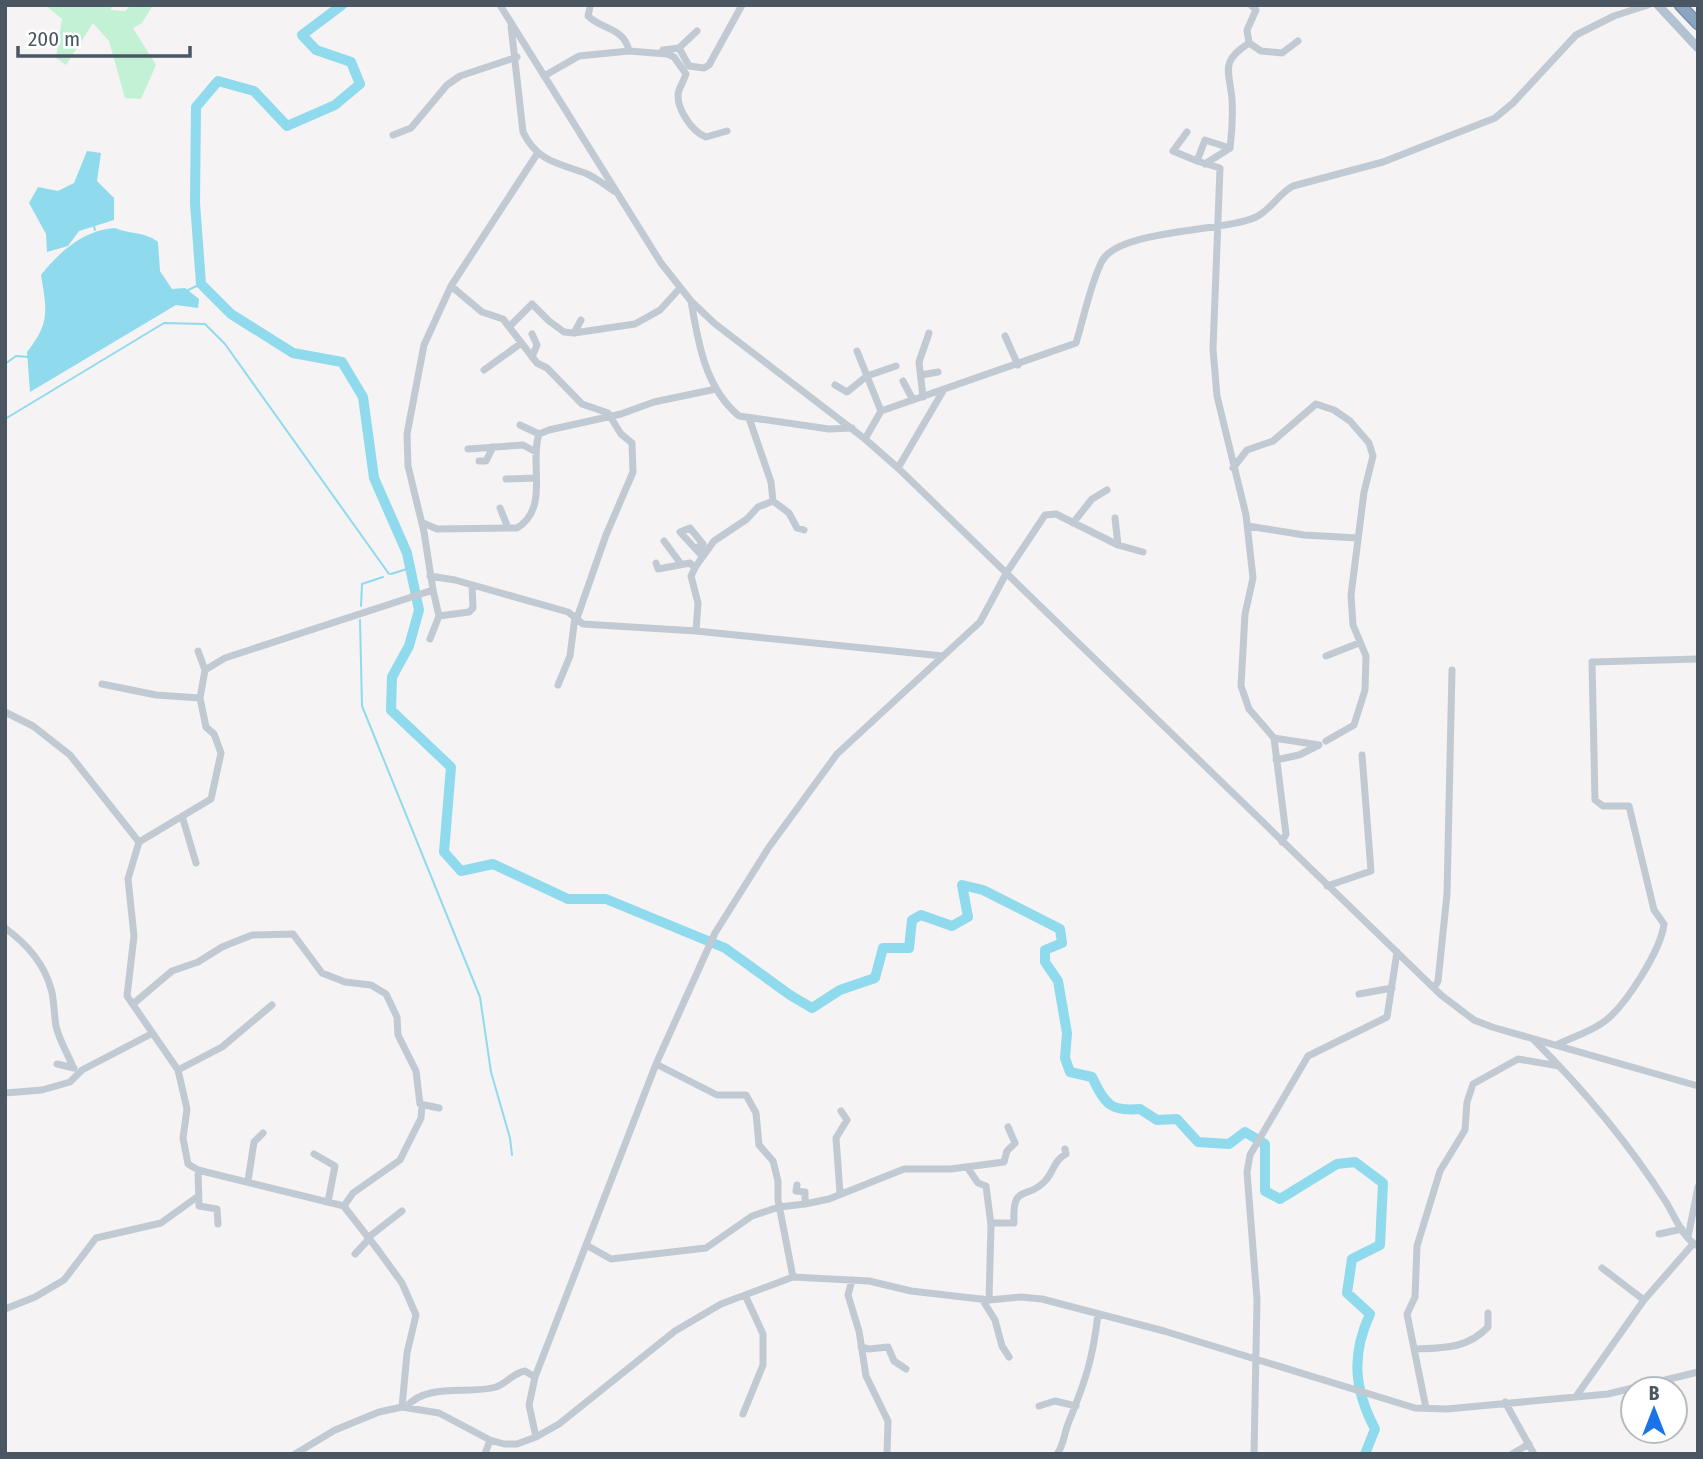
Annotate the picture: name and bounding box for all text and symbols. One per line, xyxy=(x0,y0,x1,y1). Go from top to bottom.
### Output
scale bar xyxy=(18,14,189,58)
text: 200 m xyxy=(28,26,80,52)
north arrow xyxy=(1619,1375,1689,1445)
text: B xyxy=(1649,1382,1660,1405)

